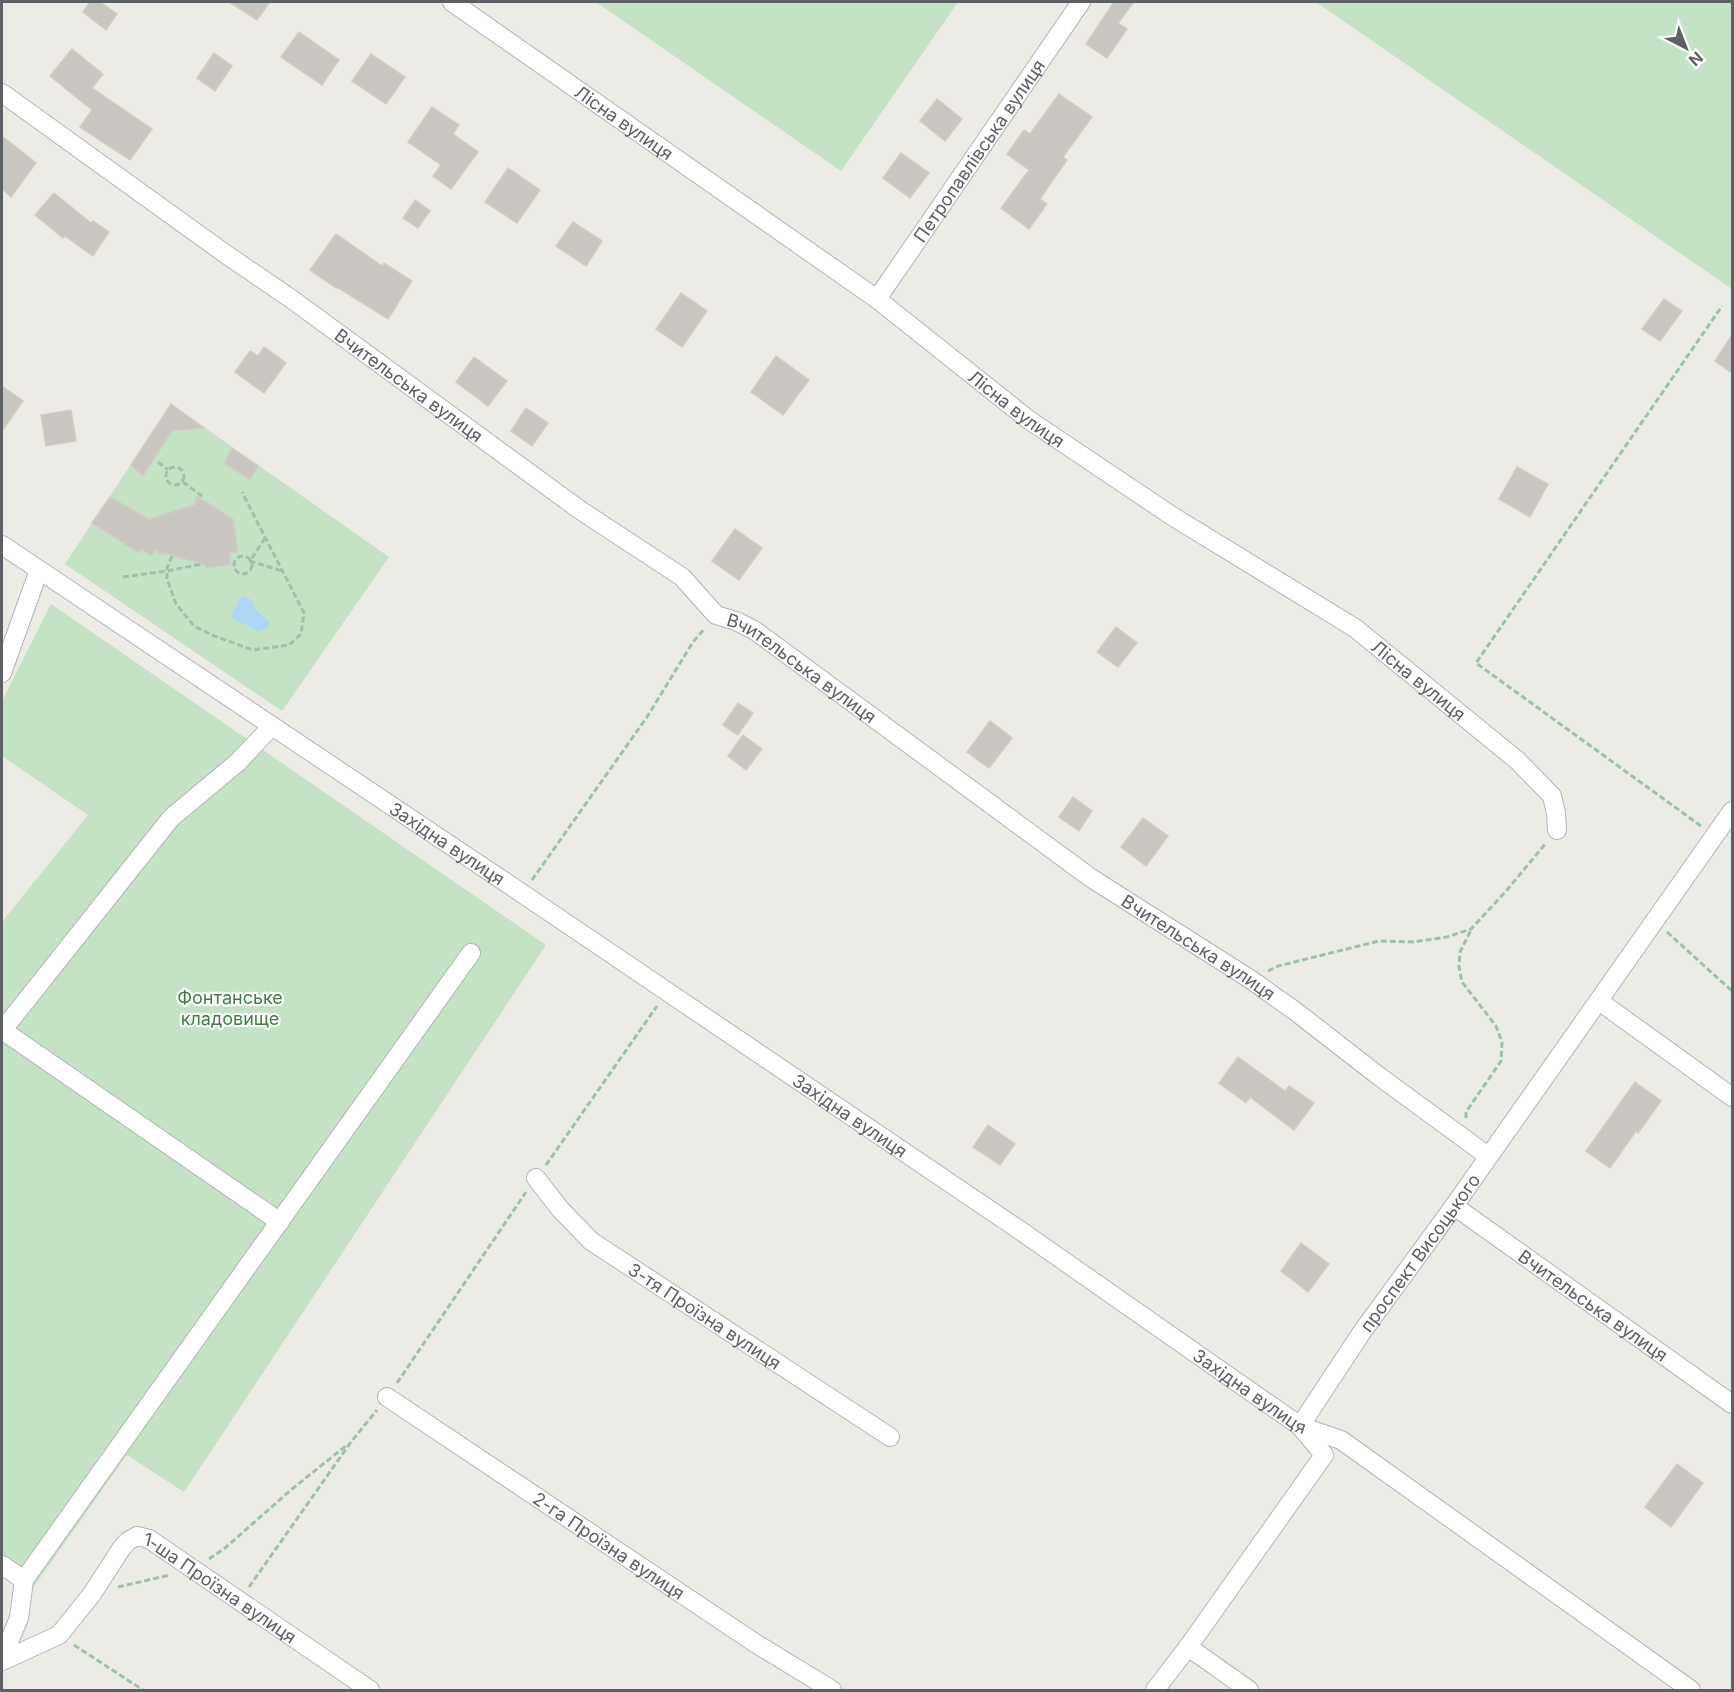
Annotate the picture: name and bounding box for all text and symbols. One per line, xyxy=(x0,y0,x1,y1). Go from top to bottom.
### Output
north arrow xyxy=(1656,18,1716,78)
text: N xyxy=(1685,48,1707,71)
street label: Петропавлівська вулиця xyxy=(909,55,1049,246)
street label: Лісна вулиця xyxy=(571,81,677,164)
street label: Вчительська вулиця xyxy=(331,324,487,446)
street label: Лісна вулиця xyxy=(964,365,1069,451)
street label: Вчительська вулиця xyxy=(724,608,881,727)
street label: Лісна вулиця xyxy=(1368,636,1470,725)
street label: Західна вулиця xyxy=(386,797,509,889)
street label: Вчительська вулиця xyxy=(1118,890,1279,1004)
park label: Фонтанське кладовище xyxy=(177,987,283,1029)
street label: Західна вулиця xyxy=(789,1069,911,1162)
street label: проспект Висоцького xyxy=(1355,1170,1484,1336)
street label: Вчительська вулиця xyxy=(1515,1245,1672,1365)
street label: 3-тя Проїзна вулиця xyxy=(625,1258,785,1373)
street label: Західна вулиця xyxy=(1189,1344,1309,1438)
street label: 2-га Проїзна вулиця xyxy=(529,1487,689,1604)
street label: 1-ша Проїзна вулиця xyxy=(142,1528,301,1647)

